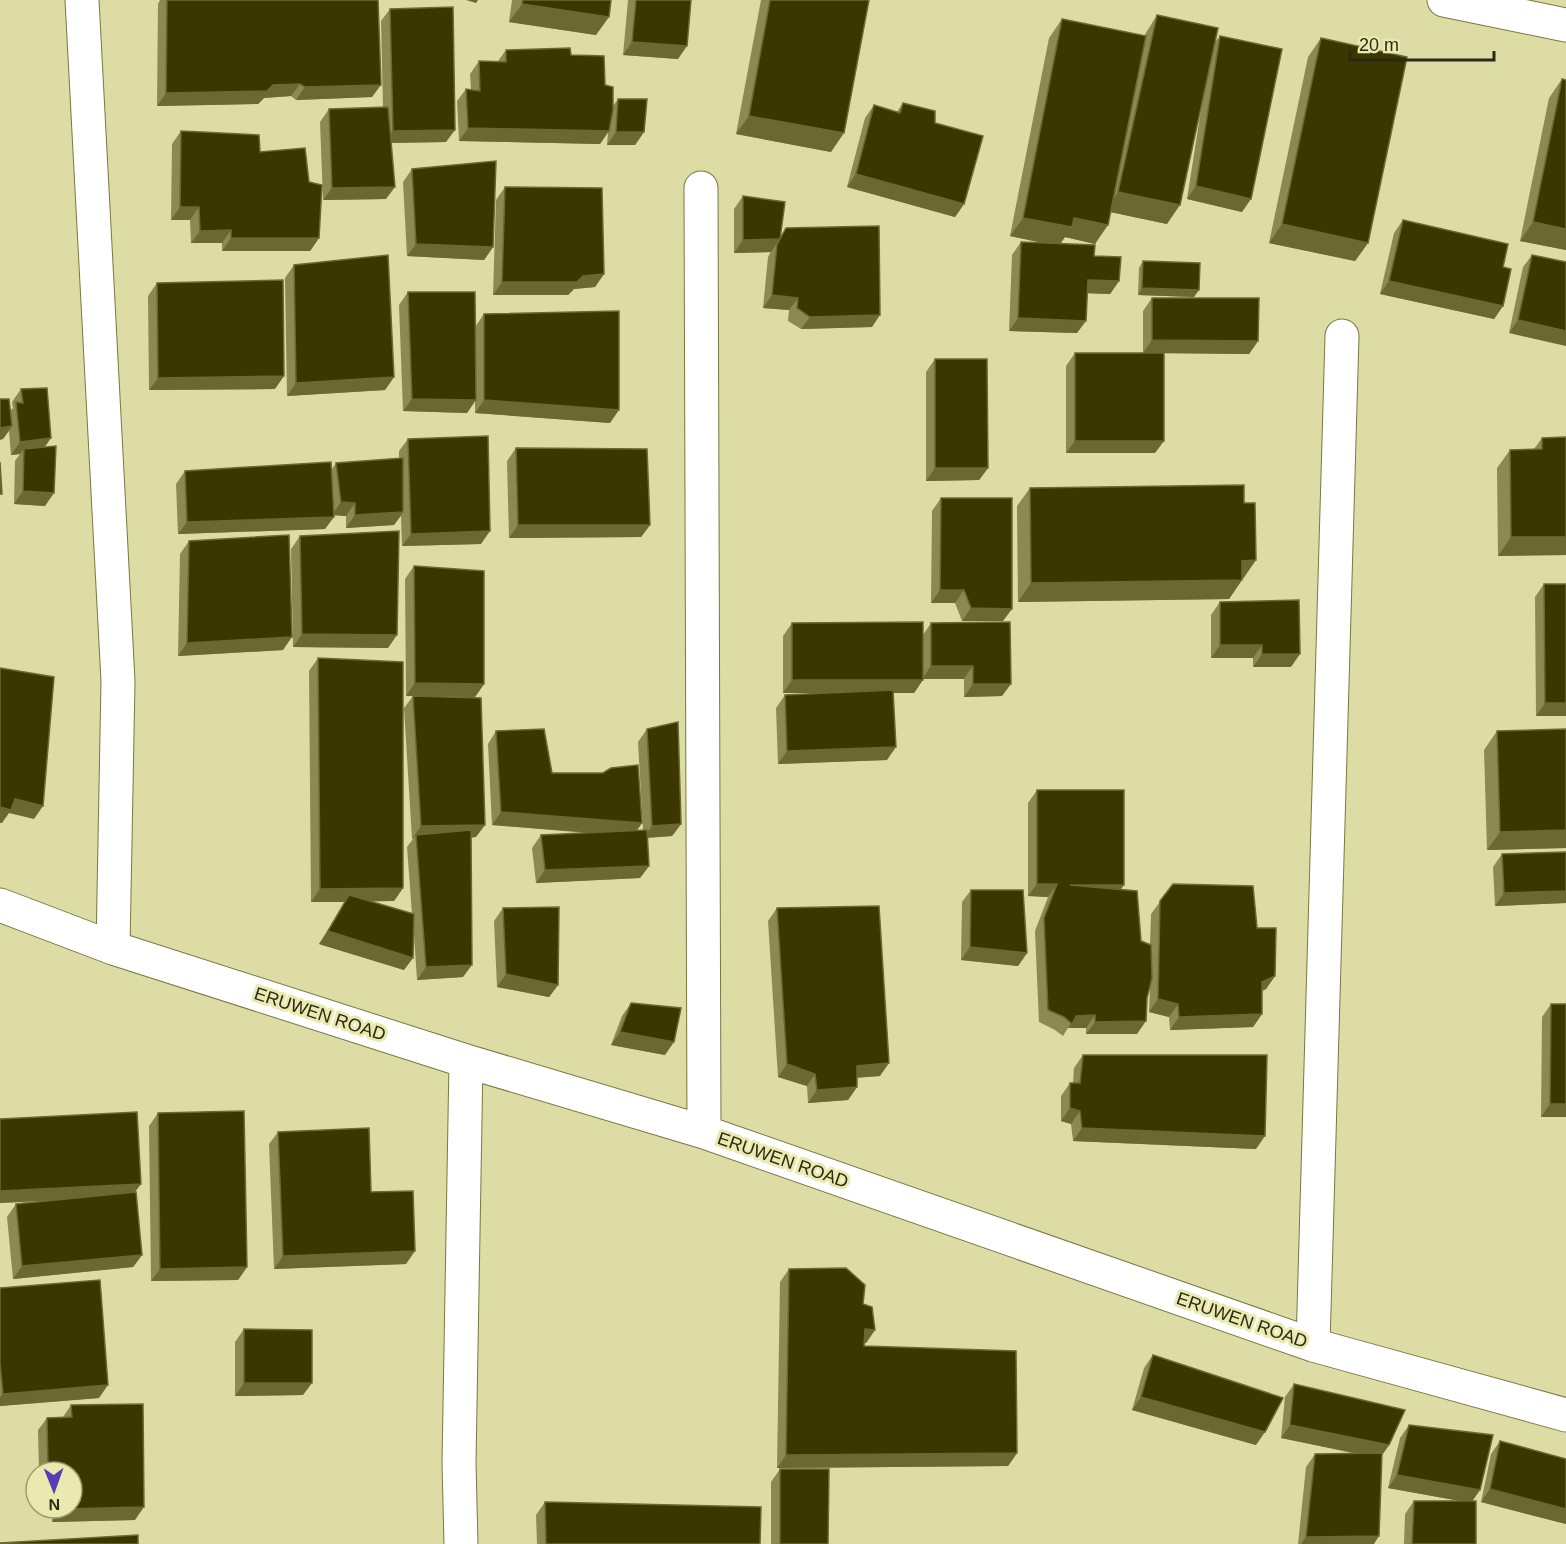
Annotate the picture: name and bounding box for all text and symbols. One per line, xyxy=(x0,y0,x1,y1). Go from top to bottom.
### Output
scale bar xyxy=(1350,24,1494,62)
text: 20 m xyxy=(1359,35,1399,55)
street label: ERUWEN ROAD xyxy=(252,983,388,1045)
street label: ERUWEN ROAD xyxy=(715,1128,851,1192)
street label: ERUWEN ROAD xyxy=(1174,1288,1310,1352)
north arrow xyxy=(24,1460,84,1520)
text: N xyxy=(48,1496,60,1513)

